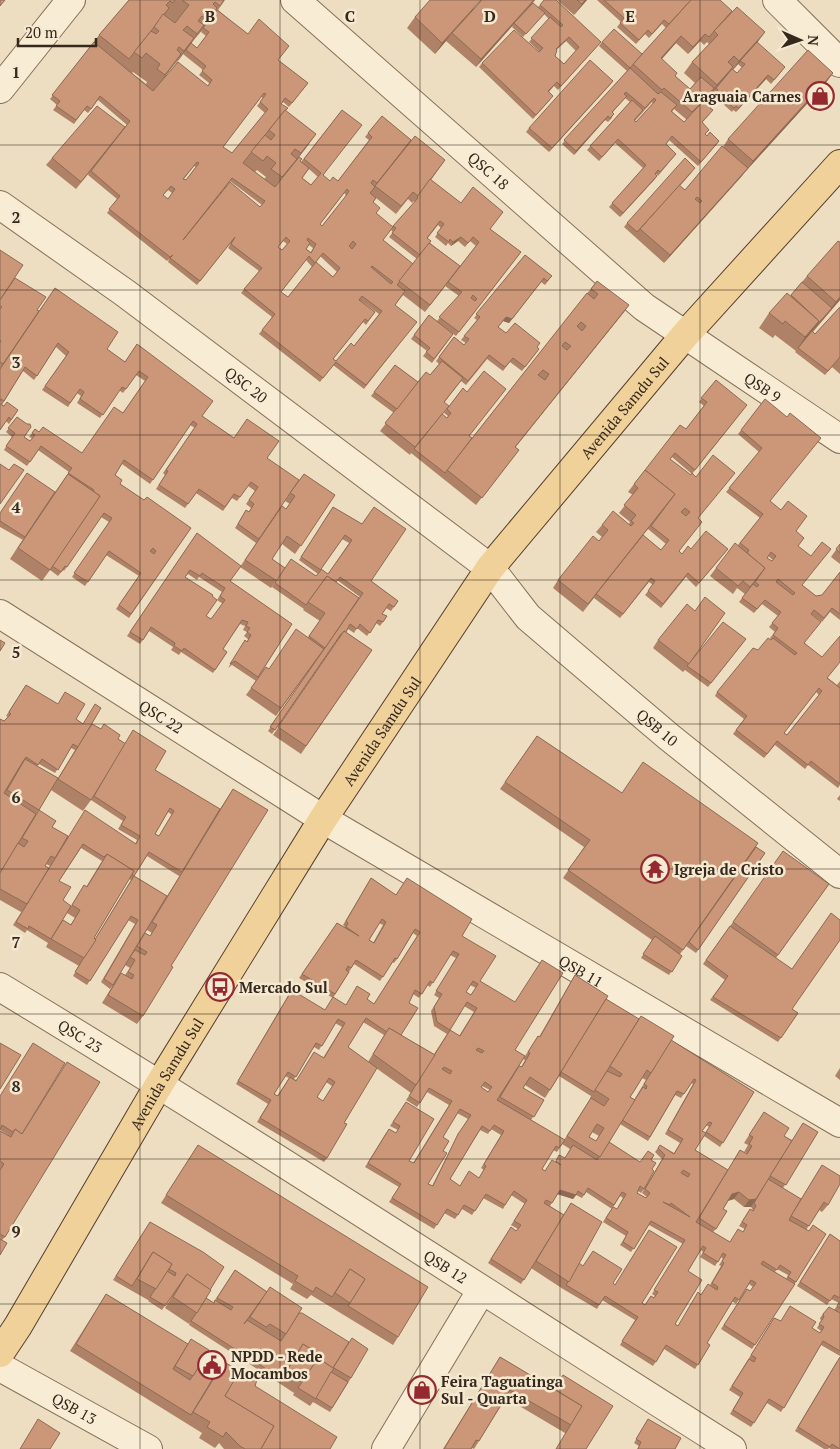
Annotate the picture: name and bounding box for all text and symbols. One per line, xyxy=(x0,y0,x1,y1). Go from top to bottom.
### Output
text: B xyxy=(205,5,215,27)
text: C xyxy=(345,5,355,27)
text: D xyxy=(484,5,496,27)
text: E xyxy=(625,5,635,27)
scale bar xyxy=(18,15,95,47)
north arrow xyxy=(775,15,825,65)
text: 20 m xyxy=(25,22,58,42)
text: N xyxy=(804,35,823,46)
text: 1 xyxy=(11,61,21,83)
shop icon: Araguaia Carnes xyxy=(805,81,835,111)
place label: Araguaia Carnes xyxy=(683,86,801,106)
street label: QSC 18 xyxy=(464,147,514,194)
text: 2 xyxy=(11,206,21,228)
text: 3 xyxy=(11,351,21,373)
street label: Avenida Samdu Sul xyxy=(576,352,673,463)
street label: QSC 20 xyxy=(221,362,272,407)
street label: QSB 9 xyxy=(741,368,785,406)
text: 4 xyxy=(11,496,21,518)
text: 5 xyxy=(11,641,21,663)
street label: Avenida Samdu Sul xyxy=(338,672,425,789)
street label: QSC 22 xyxy=(135,695,187,738)
street label: QSB 10 xyxy=(633,704,682,750)
text: 6 xyxy=(11,786,21,808)
temple icon: Igreja de Cristo xyxy=(640,854,670,884)
place label: Igreja de Cristo xyxy=(674,859,784,879)
text: 7 xyxy=(11,931,21,953)
street label: QSB 11 xyxy=(555,950,607,992)
bus stop icon: Mercado Sul xyxy=(205,972,235,1002)
place label: Mercado Sul xyxy=(239,977,328,997)
street label: Avenida Samdu Sul xyxy=(125,1014,208,1133)
street label: QSC 23 xyxy=(54,1015,106,1057)
text: 8 xyxy=(11,1075,21,1097)
text: 9 xyxy=(11,1220,21,1242)
street label: QSB 12 xyxy=(420,1245,471,1288)
place label: NPDD - Rede Mocambos xyxy=(231,1346,323,1383)
public building icon: NPDD - Rede Mocambos xyxy=(197,1350,227,1380)
place label: Feira Taguatinga Sul - Quarta xyxy=(441,1371,564,1408)
shop icon: Feira Taguatinga Sul - Quarta xyxy=(407,1375,437,1405)
street label: QSB 13 xyxy=(48,1388,100,1429)

